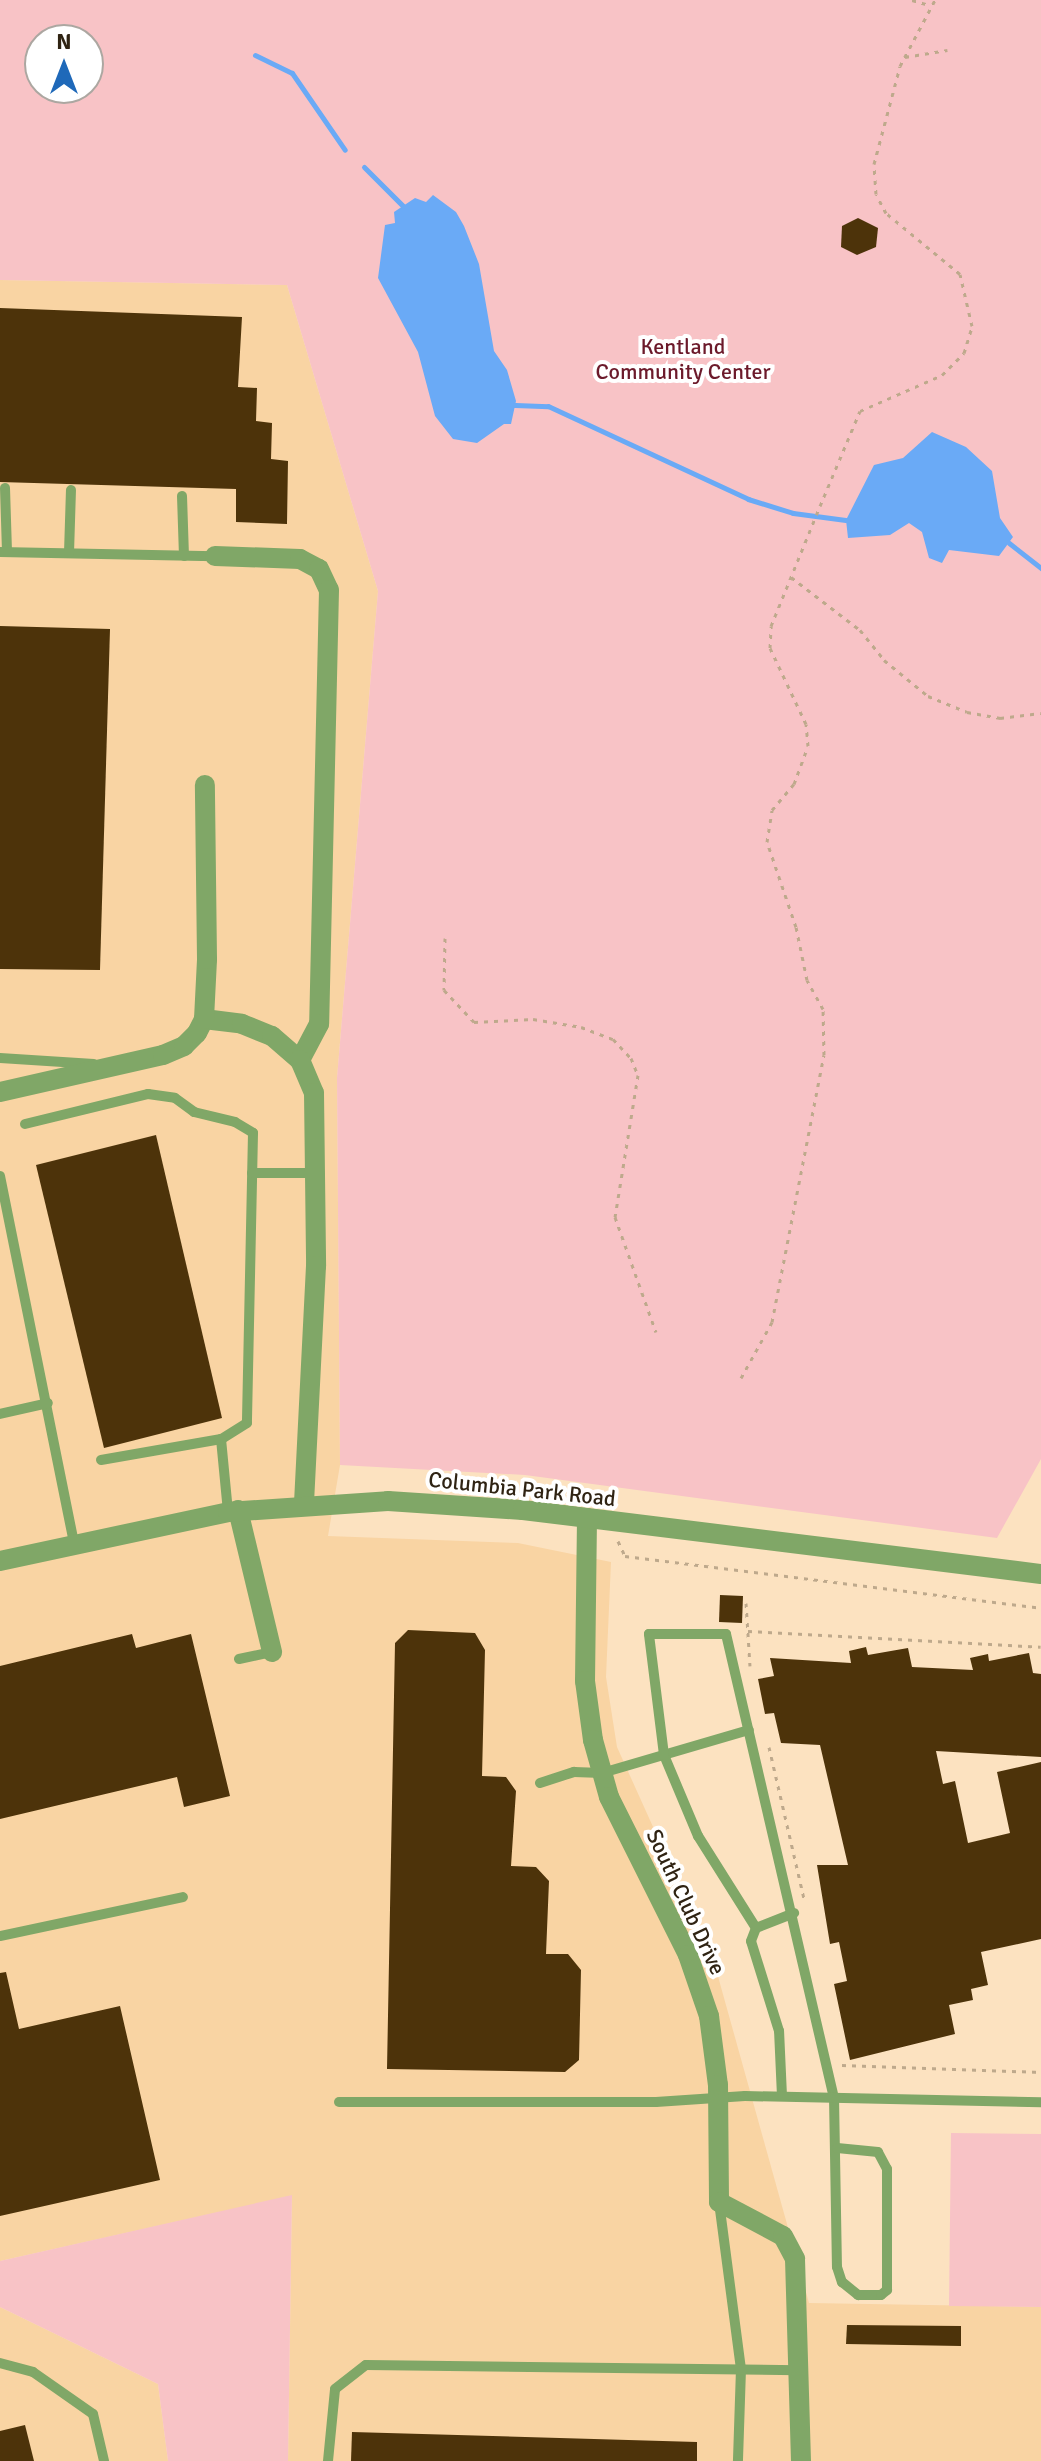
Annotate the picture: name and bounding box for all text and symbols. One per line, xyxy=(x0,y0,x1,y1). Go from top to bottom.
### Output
north arrow xyxy=(24,24,104,104)
text: N xyxy=(56,28,72,55)
park label: Kentland Community Center xyxy=(595,333,771,384)
street label: Columbia Park Road xyxy=(427,1466,617,1512)
street label: South Club Drive xyxy=(641,1825,731,1979)

